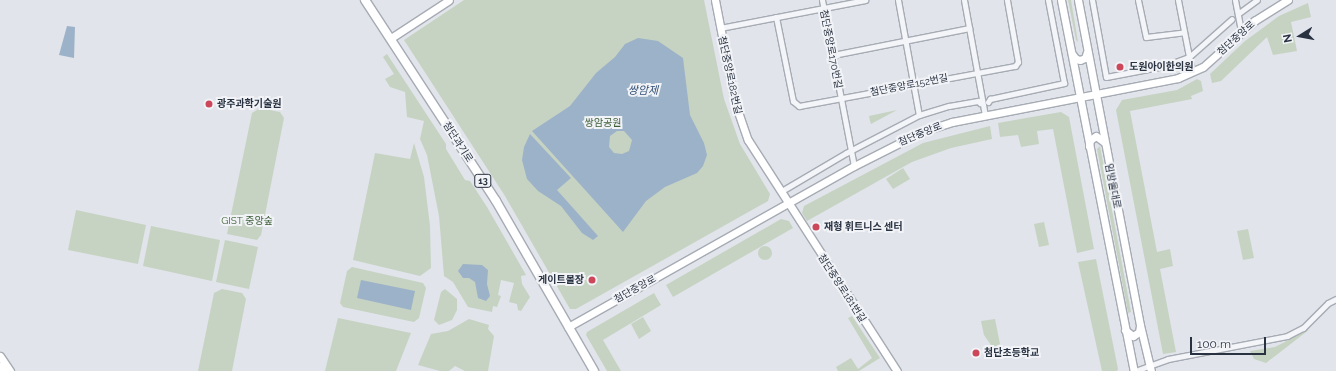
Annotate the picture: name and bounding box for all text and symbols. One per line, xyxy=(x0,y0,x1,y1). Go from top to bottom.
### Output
street label: 첨단중앙로170번길 xyxy=(817,9,845,89)
north arrow xyxy=(1280,16,1320,56)
street label: 첨단중앙로 xyxy=(1215,18,1257,58)
text: N xyxy=(1281,33,1295,44)
street label: 첨단중앙로182번길 xyxy=(716,35,744,115)
marker: 도원아이한의원 xyxy=(1114,61,1126,73)
place label: 도원아이한의원 xyxy=(1129,61,1193,73)
street label: 첨단중앙로152번길 xyxy=(869,72,949,98)
water label: 쌍암제 xyxy=(628,84,658,98)
place label: 광주과학기술원 xyxy=(217,98,281,110)
marker: 광주과학기술원 xyxy=(204,99,214,109)
park label: 쌍암공원 xyxy=(585,117,621,129)
street label: 첨단과기로 xyxy=(440,119,476,165)
street label: 첨단중앙로 xyxy=(896,120,944,148)
street label: 임방울대로 xyxy=(1103,162,1123,210)
road number: 13 xyxy=(474,174,492,188)
park label: GIST 중앙숲 xyxy=(221,215,273,227)
place label: 재형 휘트니스 센터 xyxy=(824,221,902,233)
marker: 재형 휘트니스 센터 xyxy=(811,222,821,232)
street label: 첨단중앙로181번길 xyxy=(815,252,869,324)
street label: 첨단중앙로 xyxy=(612,273,658,305)
place label: 게이트볼장 xyxy=(538,274,584,286)
marker: 게이트볼장 xyxy=(587,275,597,285)
scale bar xyxy=(1192,329,1268,355)
text: 100 m xyxy=(1197,337,1231,351)
place label: 첨단초등학교 xyxy=(984,347,1039,359)
marker: 첨단초등학교 xyxy=(971,348,981,358)

